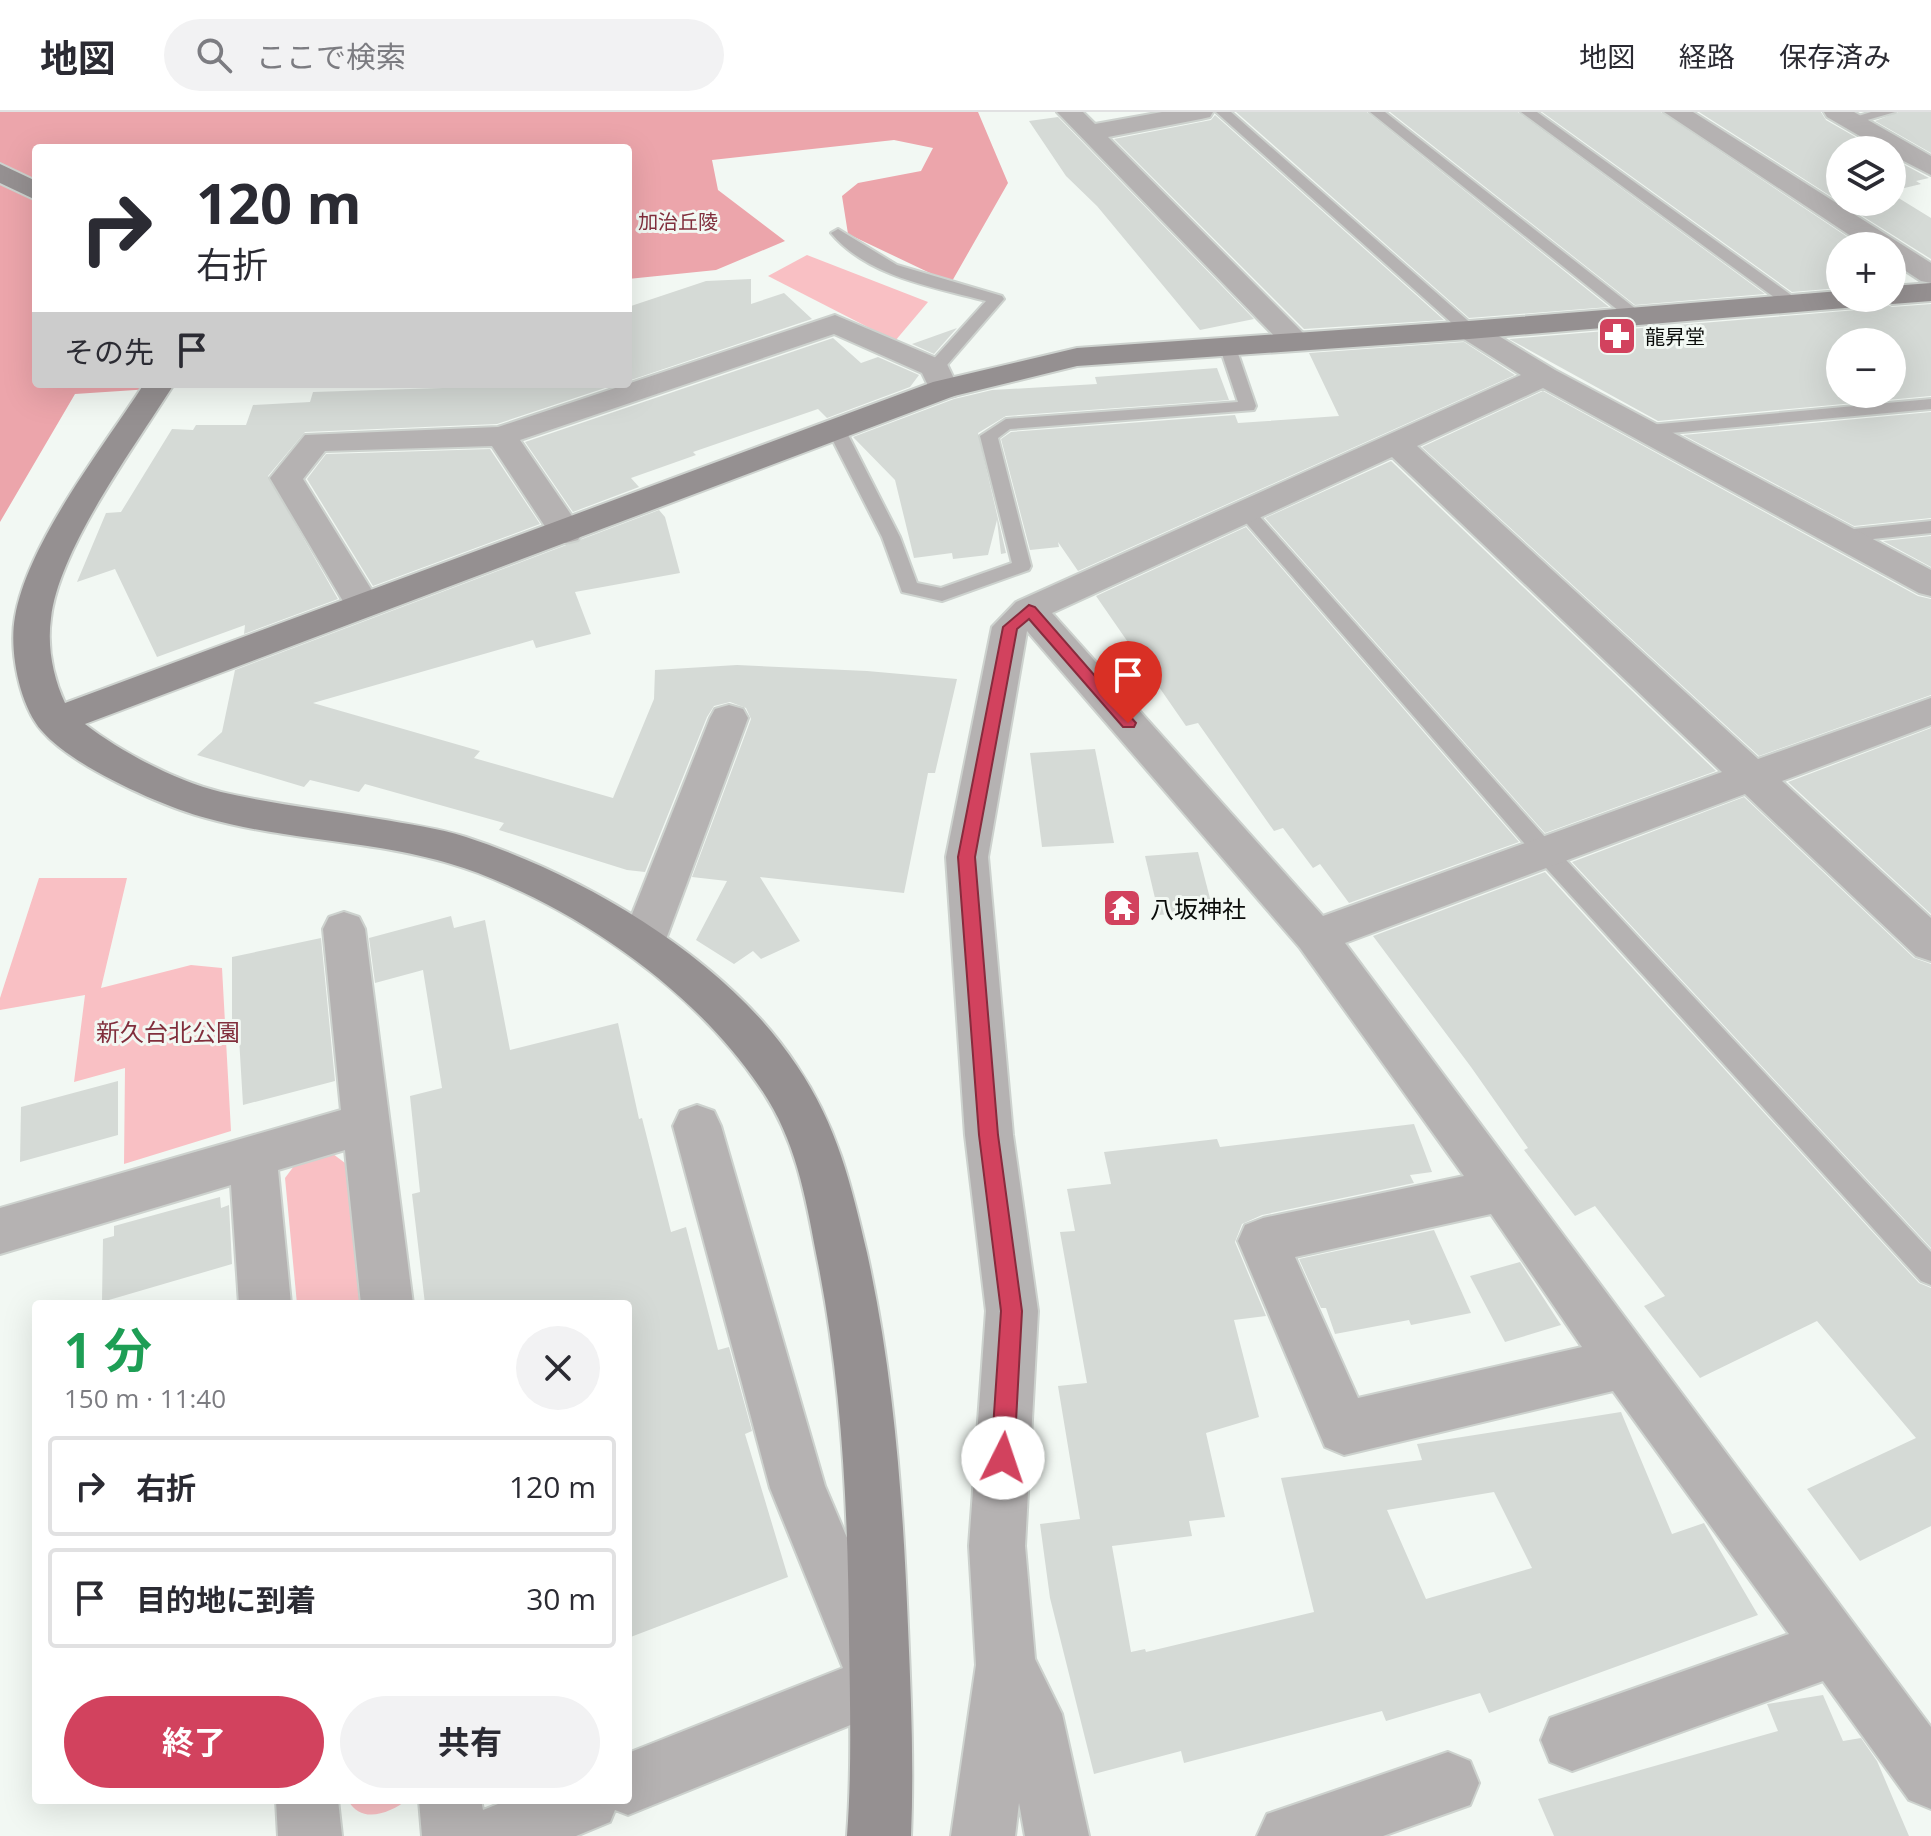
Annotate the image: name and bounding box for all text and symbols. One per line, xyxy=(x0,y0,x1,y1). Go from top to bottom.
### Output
search box xyxy=(164,19,724,91)
text: 地図 xyxy=(40,31,116,83)
icon: search xyxy=(192,33,236,77)
text: ここで検索 xyxy=(256,36,406,77)
text: 地図 xyxy=(1579,37,1635,75)
text: 経路 xyxy=(1679,37,1735,75)
text: 保存済み xyxy=(1779,37,1891,75)
map controls xyxy=(1826,136,1906,408)
button: layers xyxy=(1826,136,1906,216)
text: 120 m xyxy=(196,164,362,240)
icon: right xyxy=(64,176,168,280)
park label: 加治丘陵 xyxy=(638,208,718,235)
button: + xyxy=(1826,232,1906,312)
text: 右折 xyxy=(196,240,268,289)
pharmacy icon: 龍昇堂 xyxy=(1596,315,1638,357)
place label: 龍昇堂 xyxy=(1645,323,1705,350)
icon: arrive xyxy=(170,328,214,372)
button: − xyxy=(1826,328,1906,408)
text: その先 xyxy=(64,331,154,372)
pin xyxy=(1094,641,1162,723)
icon: arrive xyxy=(1106,653,1150,697)
temple icon: 八坂神社 xyxy=(1101,887,1143,929)
place label: 八坂神社 xyxy=(1150,892,1246,925)
park label: 新久台北公園 xyxy=(96,1015,240,1048)
text: 1 分 xyxy=(64,1317,152,1382)
button: close xyxy=(516,1326,600,1410)
text: 150 m · 11:40 xyxy=(64,1380,226,1416)
position arrow xyxy=(961,1416,1045,1500)
icon: right xyxy=(68,1464,112,1508)
text: 120 m xyxy=(509,1466,596,1507)
text: 右折 xyxy=(136,1467,196,1508)
icon: arrive xyxy=(68,1576,112,1620)
text: 30 m xyxy=(526,1578,596,1619)
text: 目的地に到着 xyxy=(136,1579,316,1620)
button: 終了 xyxy=(64,1696,324,1788)
button: 共有 xyxy=(340,1696,600,1788)

